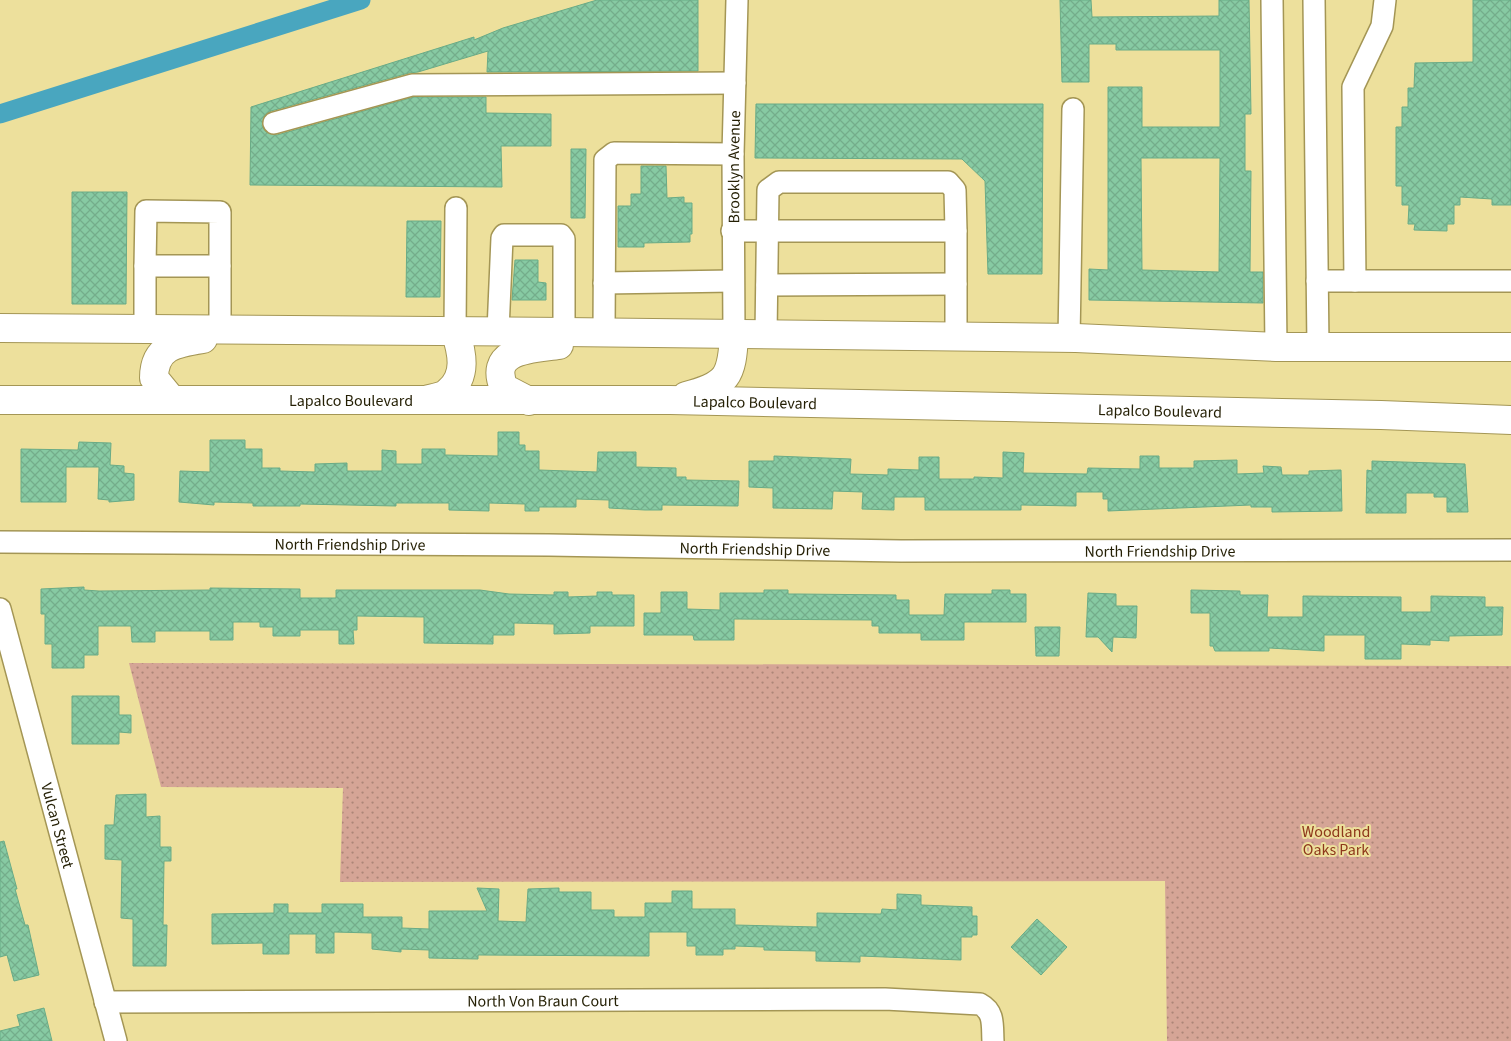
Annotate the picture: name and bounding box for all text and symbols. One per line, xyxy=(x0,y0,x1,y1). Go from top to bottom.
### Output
street label: Brooklyn Avenue xyxy=(723,110,746,224)
street label: Lapalco Boulevard xyxy=(289,390,413,412)
street label: Lapalco Boulevard xyxy=(693,390,817,415)
street label: Lapalco Boulevard xyxy=(1098,399,1222,424)
street label: North Friendship Drive xyxy=(275,534,426,556)
street label: North Friendship Drive xyxy=(679,537,831,562)
street label: North Friendship Drive xyxy=(1085,540,1235,563)
street label: Vulcan Street xyxy=(35,780,79,871)
park label: Woodland Oaks Park xyxy=(1302,821,1370,861)
street label: North Von Braun Court xyxy=(467,990,619,1013)

